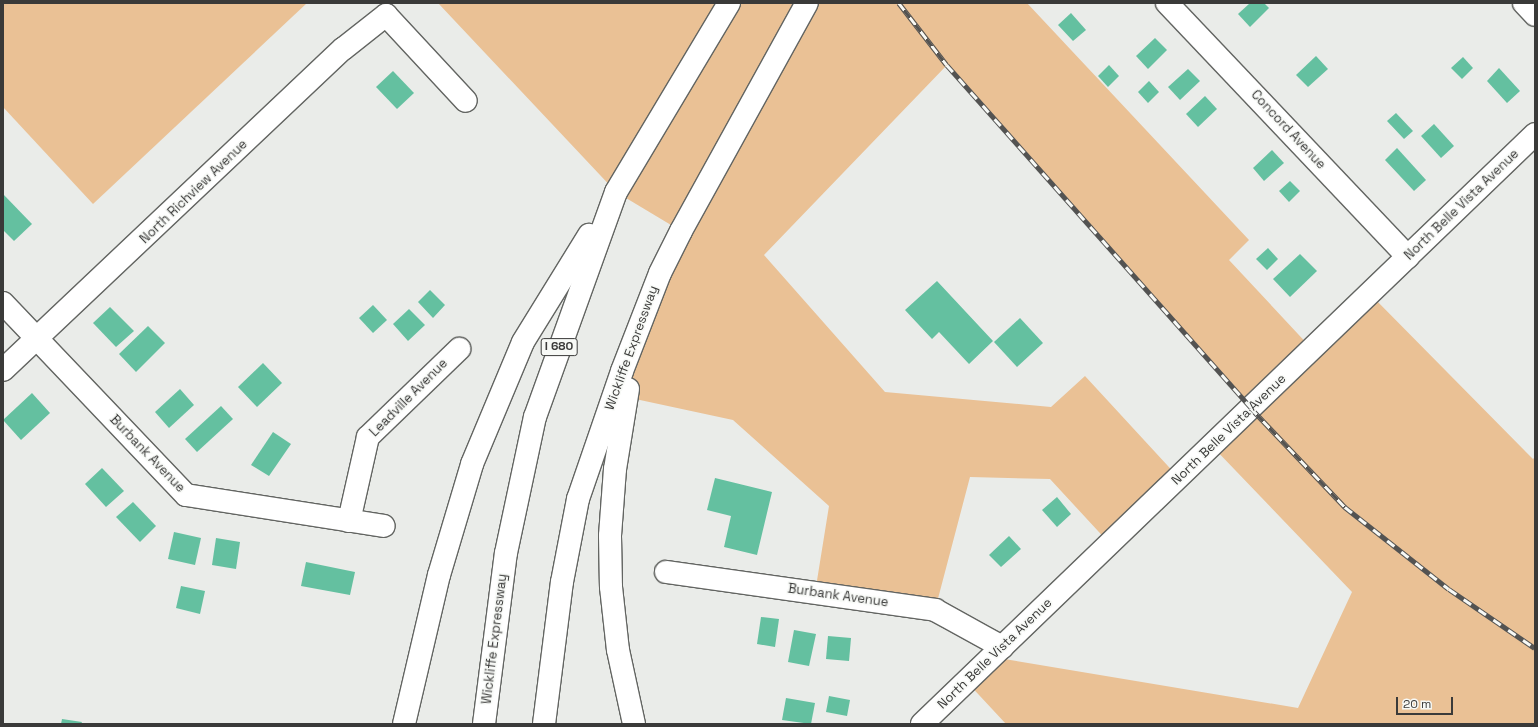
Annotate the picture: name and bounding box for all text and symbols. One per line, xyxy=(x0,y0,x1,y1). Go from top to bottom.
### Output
street label: Concord Avenue xyxy=(1247,87,1329,173)
street label: North Richview Avenue xyxy=(137,137,251,247)
street label: North Belle Vista Avenue xyxy=(1401,146,1523,264)
street label: Wickliffe Expressway xyxy=(602,284,662,412)
road number: I 680 xyxy=(540,337,578,357)
street label: Leadville Avenue xyxy=(367,356,451,440)
street label: North Belle Vista Avenue xyxy=(1168,371,1290,489)
street label: Burbank Avenue xyxy=(106,412,188,496)
street label: Wickliffe Expressway xyxy=(479,573,511,705)
street label: Burbank Avenue xyxy=(787,581,889,611)
street label: North Belle Vista Avenue xyxy=(934,595,1056,713)
scale bar xyxy=(1398,689,1455,715)
text: 20 m xyxy=(1403,696,1431,712)

